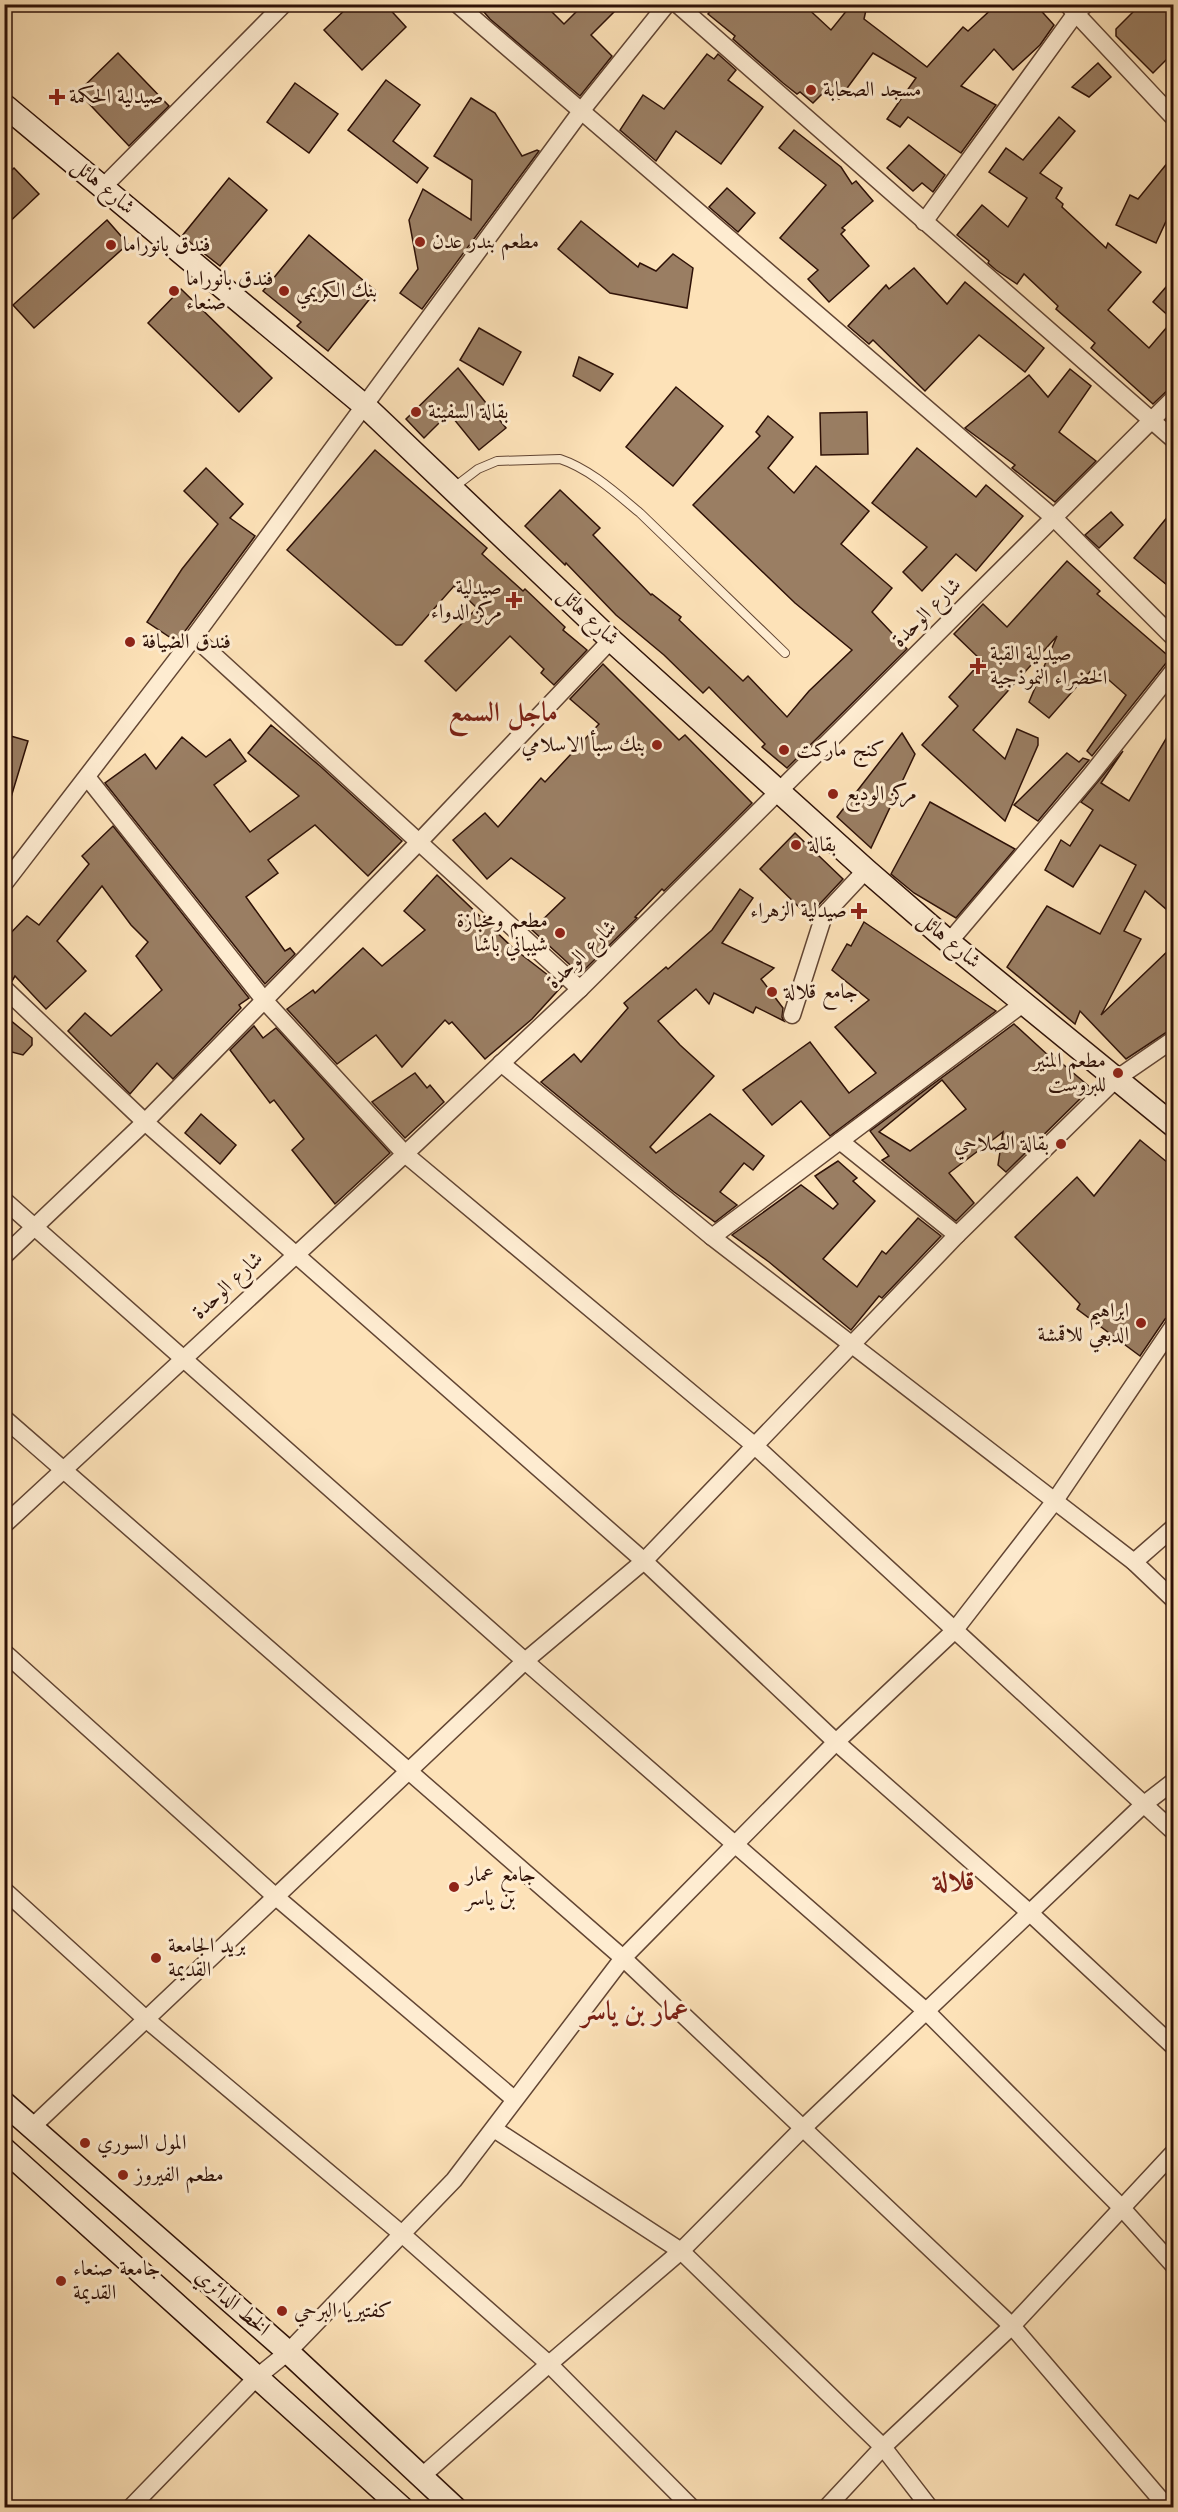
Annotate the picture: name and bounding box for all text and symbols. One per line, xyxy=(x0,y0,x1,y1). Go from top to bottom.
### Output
place label: مسجد الصحابة xyxy=(823,80,921,102)
marker: مسجد الصحابة xyxy=(804,83,818,97)
place label: صيدلية الحكمة xyxy=(69,85,163,108)
marker: صيدلية الحكمة xyxy=(50,90,64,104)
street label: شارع هائل xyxy=(64,155,138,223)
place label: مطعم بندر عدن xyxy=(432,232,539,261)
place label: فندق بانوراما xyxy=(123,235,210,257)
marker: مطعم بندر عدن xyxy=(413,235,427,249)
marker: فندق بانوراما xyxy=(104,238,118,252)
place label: فندق بانوراما صنعاء xyxy=(186,269,273,314)
place label: بنك الكريمي xyxy=(296,280,377,310)
marker: فندق بانوراما صنعاء xyxy=(167,284,181,298)
marker: بنك الكريمي xyxy=(277,284,291,298)
place label: بقالة السفينة xyxy=(428,402,508,424)
marker: بقالة السفينة xyxy=(409,405,423,419)
street label: شارع الوحدة xyxy=(888,574,970,656)
place label: صيدلية مركز الدواء xyxy=(431,578,502,626)
street label: شارع هائل xyxy=(550,584,622,654)
marker: صيدلية مركز الدواء xyxy=(507,593,521,607)
place label: فندق الضيافة xyxy=(142,632,231,653)
marker: فندق الضيافة xyxy=(123,635,137,649)
place label: صيدلية القبة الخضراء النموذجية xyxy=(990,644,1107,691)
marker: صيدلية القبة الخضراء النموذجية xyxy=(971,659,985,673)
district label: ماجل السمع xyxy=(448,700,558,737)
place label: بنك سبأ الاسلامي xyxy=(522,729,645,761)
marker: بنك سبأ الاسلامي xyxy=(650,738,664,752)
place label: كنج ماركت xyxy=(796,740,885,768)
marker: كنج ماركت xyxy=(777,743,791,757)
place label: مركز الوديع xyxy=(845,782,917,812)
marker: مركز الوديع xyxy=(826,787,840,801)
place label: بقالة xyxy=(807,835,836,857)
marker: بقالة xyxy=(789,838,803,852)
place label: صيدلية الزهراء xyxy=(750,900,847,923)
marker: صيدلية الزهراء xyxy=(852,904,866,918)
street label: شارع هائل xyxy=(910,909,984,977)
place label: مطعم ومخبازة شيباني باشا xyxy=(457,911,548,961)
street label: شارع الوحدة xyxy=(543,917,625,997)
marker: مطعم ومخبازة شيباني باشا xyxy=(553,926,567,940)
place label: جامع قلالة xyxy=(783,982,858,1010)
marker: جامع قلالة xyxy=(765,985,779,999)
place label: مطعم المنير للبروست xyxy=(1031,1051,1106,1097)
marker: مطعم المنير للبروست xyxy=(1111,1066,1125,1080)
place label: بقالة الصلاحي xyxy=(954,1134,1049,1160)
marker: بقالة الصلاحي xyxy=(1054,1137,1068,1151)
street label: شارع الوحدة xyxy=(189,1248,272,1328)
place label: ابراهيم الدبعي للاقمشة xyxy=(1037,1301,1129,1353)
marker: ابراهيم الدبعي للاقمشة xyxy=(1134,1316,1148,1330)
place label: جامع عمار بن ياسر xyxy=(464,1865,536,1912)
district label: قلالة xyxy=(931,1869,975,1896)
marker: جامع عمار بن ياسر xyxy=(447,1880,461,1894)
place label: بريد الجامعة القديمة xyxy=(168,1936,246,1982)
marker: بريد الجامعة القديمة xyxy=(149,1951,163,1965)
district label: عمار بن ياسر xyxy=(578,1999,689,2029)
place label: المول السوري xyxy=(97,2133,187,2158)
marker: المول السوري xyxy=(78,2136,92,2150)
place label: مطعم الفيروز xyxy=(133,2165,224,2194)
marker: مطعم الفيروز xyxy=(116,2168,130,2182)
place label: جامعة صنعاء القديمة xyxy=(73,2259,161,2305)
street label: الخط الدائري xyxy=(188,2265,274,2344)
marker: جامعة صنعاء القديمة xyxy=(54,2274,68,2288)
place label: كفتيريا البرحي xyxy=(294,2301,392,2327)
marker: كفتيريا البرحي xyxy=(275,2304,289,2318)

